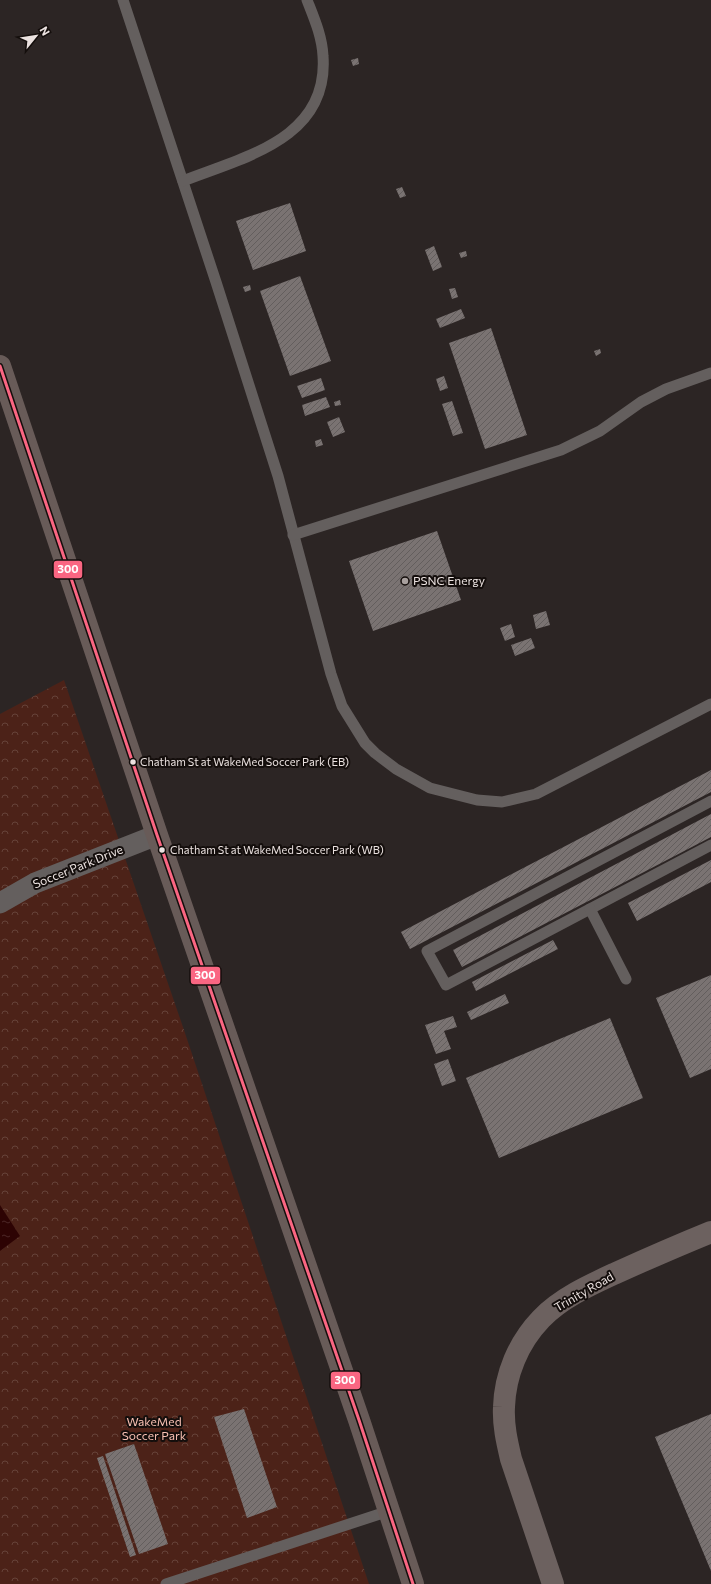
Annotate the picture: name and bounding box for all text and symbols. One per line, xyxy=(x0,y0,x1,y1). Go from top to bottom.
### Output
north arrow xyxy=(16,16,56,56)
text: N xyxy=(37,24,53,38)
line badge: 300 xyxy=(53,560,83,579)
text: 300 xyxy=(57,562,79,575)
place label: PSNC Energy xyxy=(413,573,485,587)
marker: PSNC Energy xyxy=(400,576,410,586)
place label: Chatham St at WakeMed Soccer Park (EB) xyxy=(140,755,349,768)
marker: Chatham St at WakeMed Soccer Park (EB) xyxy=(128,757,138,767)
street label: Soccer Park Drive xyxy=(31,842,125,891)
place label: Chatham St at WakeMed Soccer Park (WB) xyxy=(170,843,384,856)
marker: Chatham St at WakeMed Soccer Park (WB) xyxy=(157,845,167,855)
line badge: 300 xyxy=(190,966,221,985)
text: 300 xyxy=(194,968,216,981)
street label: Trinity Road xyxy=(551,1269,616,1314)
line badge: 300 xyxy=(330,1371,361,1390)
text: 300 xyxy=(334,1373,356,1386)
park label: WakeMed Soccer Park xyxy=(122,1414,187,1442)

